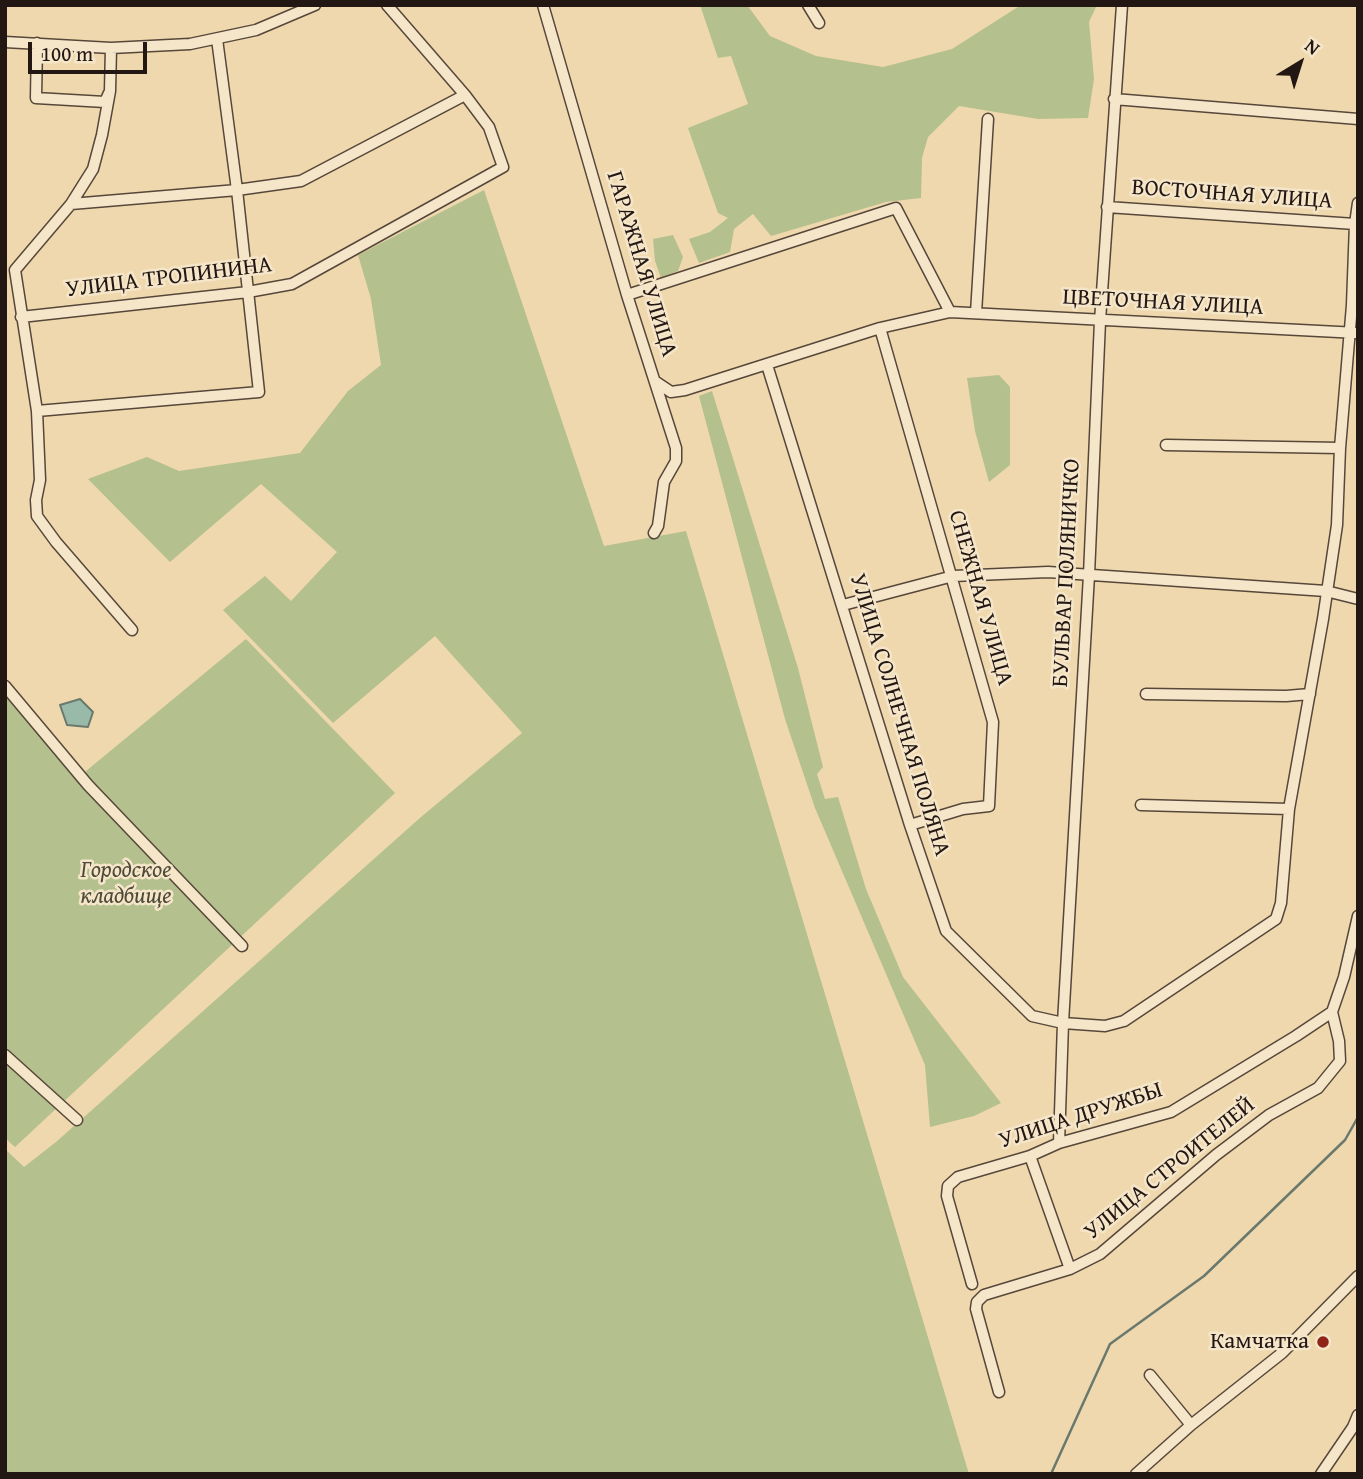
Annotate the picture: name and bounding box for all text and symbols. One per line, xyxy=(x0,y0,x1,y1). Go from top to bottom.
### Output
scale bar xyxy=(32,28,150,72)
north arrow xyxy=(1265,28,1335,98)
text: N xyxy=(1299,32,1327,61)
text: 100 m xyxy=(41,38,93,69)
street label: ГАРАЖНАЯ УЛИЦА xyxy=(600,168,682,360)
street label: ВОСТОЧНАЯ УЛИЦА xyxy=(1131,174,1333,216)
street label: УЛИЦА ТРОПИНИНА xyxy=(64,252,274,304)
street label: ЦВЕТОЧНАЯ УЛИЦА xyxy=(1062,284,1264,322)
street label: БУЛЬВАР ПОЛЯНИЧКО xyxy=(1047,458,1087,688)
street label: СНЕЖНАЯ УЛИЦА xyxy=(942,507,1018,689)
street label: УЛИЦА СОЛНЕЧНАЯ ПОЛЯНА xyxy=(843,570,955,860)
park label: Городское кладбище xyxy=(80,857,172,911)
street label: УЛИЦА ДРУЖБЫ xyxy=(996,1077,1166,1155)
street label: УЛИЦА СТРОИТЕЛЕЙ xyxy=(1079,1092,1261,1246)
place label: Камчатка xyxy=(1210,1328,1309,1356)
marker: Камчатка xyxy=(1315,1334,1331,1350)

